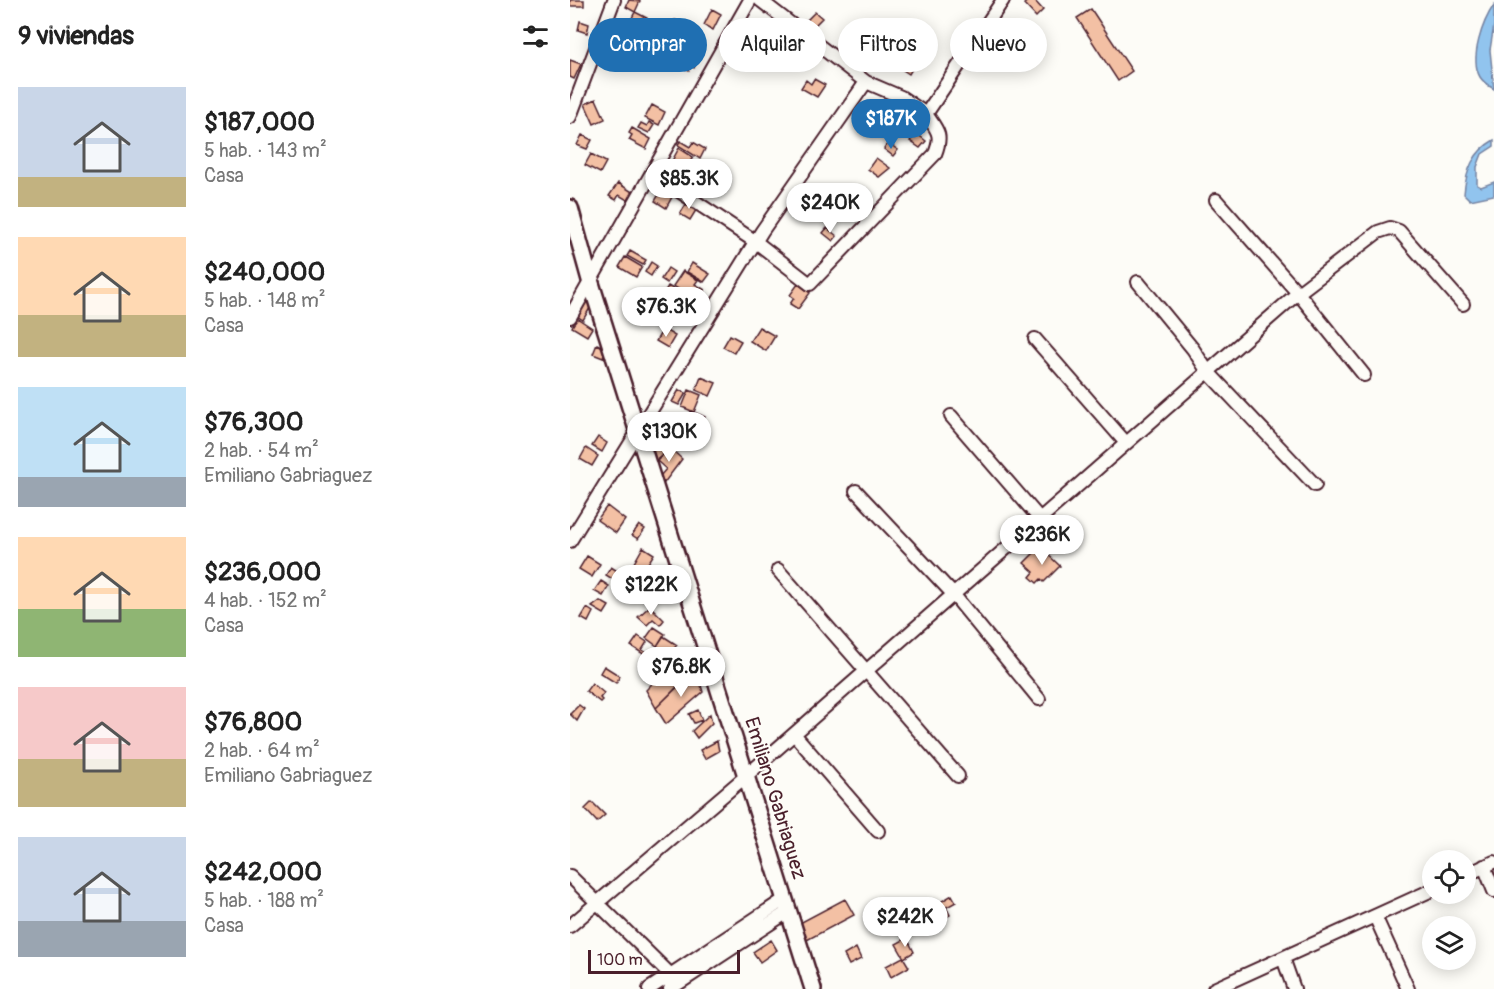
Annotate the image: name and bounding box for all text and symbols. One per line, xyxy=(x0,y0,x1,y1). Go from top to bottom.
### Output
chip: Comprar xyxy=(588,18,707,72)
chip: Alquilar xyxy=(719,18,826,72)
chip: Filtros xyxy=(838,18,938,72)
chip: Nuevo xyxy=(950,18,1047,72)
text: 9 viviendas xyxy=(18,20,134,52)
icon: filters xyxy=(519,20,552,53)
pin: $187K xyxy=(849,99,933,150)
text: $187,000 xyxy=(204,106,315,138)
text: $187K xyxy=(865,106,917,131)
icon: home xyxy=(66,111,138,183)
text: 5 hab. · 143 m² xyxy=(204,138,327,163)
pin: $85.3K xyxy=(640,159,738,210)
text: Casa xyxy=(204,163,244,188)
text: $85.3K xyxy=(659,166,719,191)
pin: $240K xyxy=(788,183,872,234)
text: $240K xyxy=(800,190,860,215)
text: $240,000 xyxy=(204,256,325,288)
icon: home xyxy=(66,261,138,333)
pin: $76.3K xyxy=(617,287,715,338)
text: 5 hab. · 148 m² xyxy=(204,288,326,313)
text: $76.3K xyxy=(636,294,696,319)
text: Casa xyxy=(204,313,244,338)
text: $76,300 xyxy=(204,406,304,438)
icon: home xyxy=(66,411,138,483)
pin: $130K xyxy=(627,412,711,463)
text: $130K xyxy=(641,419,697,444)
text: 2 hab. · 54 m² xyxy=(204,438,319,463)
text: Emiliano Gabriaguez xyxy=(204,463,372,488)
pin: $236K xyxy=(1000,515,1084,566)
text: $236K xyxy=(1014,522,1070,547)
text: $236,000 xyxy=(204,556,321,588)
icon: home xyxy=(66,561,138,633)
pin: $122K xyxy=(609,565,693,616)
text: $122K xyxy=(624,572,678,597)
text: 4 hab. · 152 m² xyxy=(204,588,327,613)
text: Casa xyxy=(204,613,244,638)
pin: $76.8K xyxy=(632,647,730,698)
text: $76.8K xyxy=(651,654,711,679)
text: $76,800 xyxy=(204,706,302,738)
icon: home xyxy=(66,711,138,783)
street label: Emiliano Gabriaguez xyxy=(739,714,812,882)
text: 2 hab. · 64 m² xyxy=(204,738,320,763)
text: Emiliano Gabriaguez xyxy=(204,763,372,788)
map controls xyxy=(1422,850,1476,970)
button: locate xyxy=(1422,850,1476,904)
text: $242,000 xyxy=(204,856,322,888)
icon: home xyxy=(66,861,138,933)
text: 5 hab. · 188 m² xyxy=(204,888,324,913)
pin: $242K xyxy=(863,897,947,948)
text: $242K xyxy=(877,904,933,929)
text: Casa xyxy=(204,913,244,938)
button: layers xyxy=(1422,916,1476,970)
scale bar xyxy=(588,947,740,974)
text: 100 m xyxy=(597,950,643,970)

